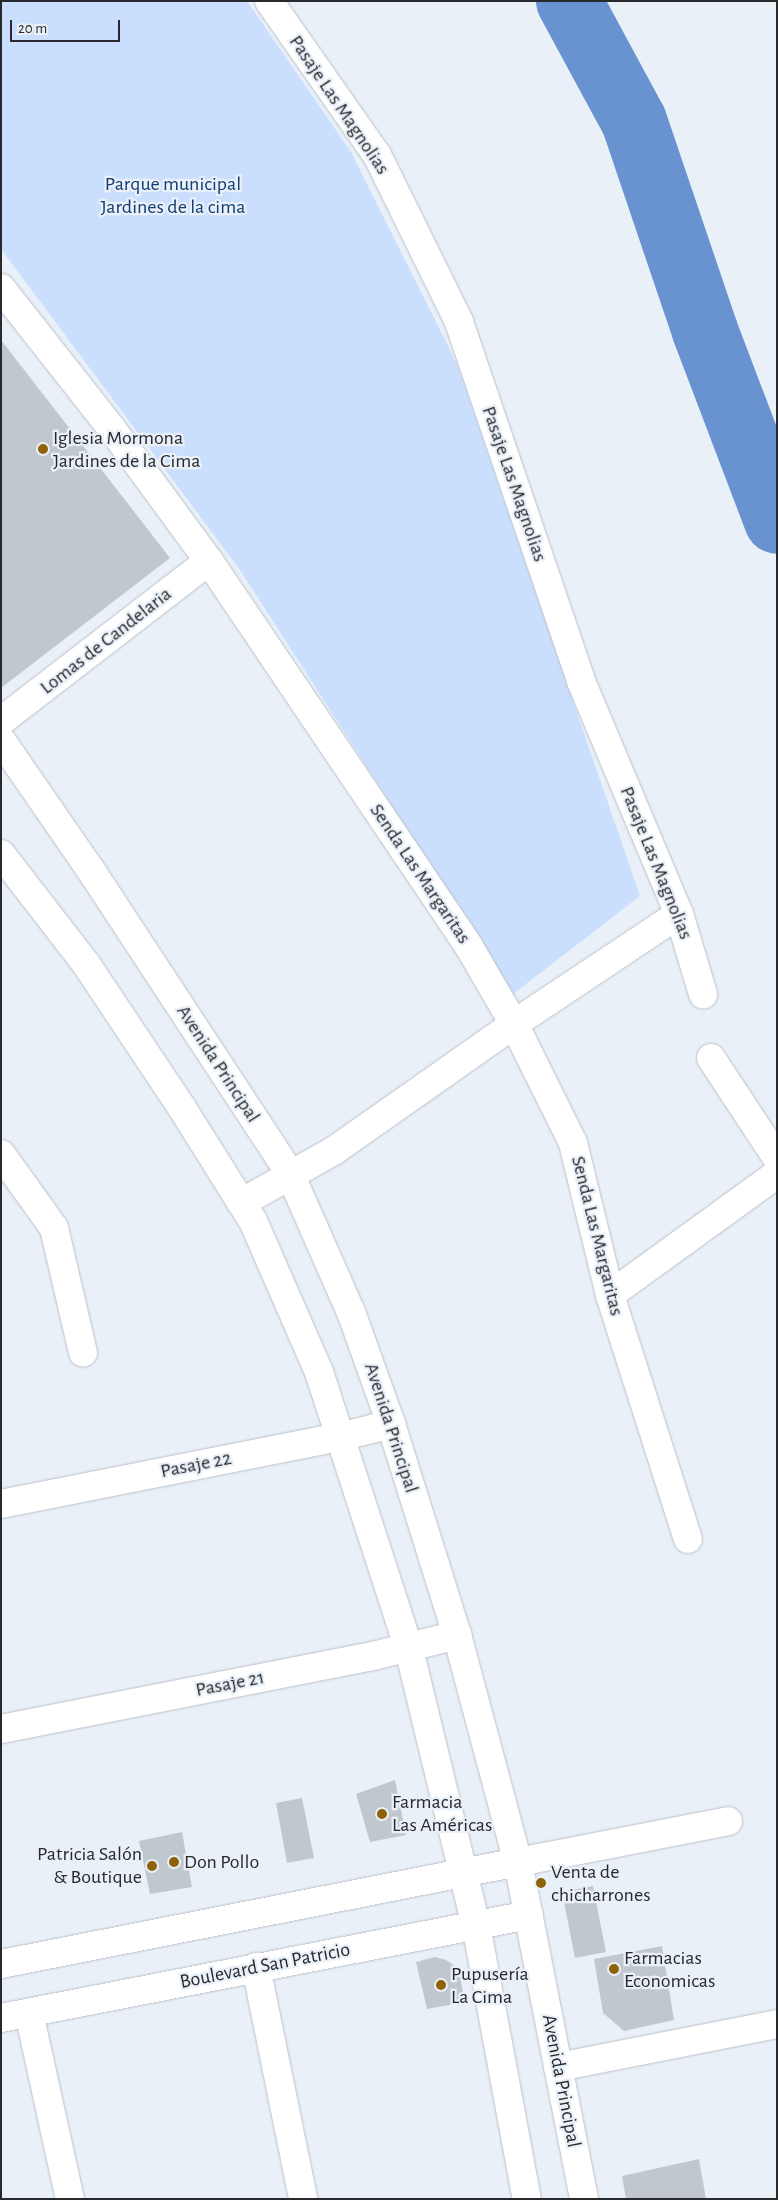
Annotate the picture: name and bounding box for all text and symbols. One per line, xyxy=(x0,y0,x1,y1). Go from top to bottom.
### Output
scale bar xyxy=(12,10,122,42)
text: 20 m xyxy=(18,21,47,36)
street label: Pasaje Las Magnolias xyxy=(283,31,395,179)
park label: Parque municipal Jardines de la cima xyxy=(101,172,245,219)
street label: Pasaje Las Magnolias xyxy=(476,403,552,565)
place label: Iglesia Mormona Jardines de la Cima xyxy=(53,426,201,473)
marker: Iglesia Mormona Jardines de la Cima xyxy=(37,443,49,455)
street label: Lomas de Candelaria xyxy=(35,582,177,700)
street label: Pasaje Las Magnolias xyxy=(614,783,698,943)
street label: Senda Las Margaritas xyxy=(364,799,476,949)
street label: Avenida Principal xyxy=(171,1001,265,1127)
street label: Senda Las Margaritas xyxy=(566,1154,628,1318)
street label: Avenida Principal xyxy=(359,1360,423,1496)
street label: Pasaje 22 xyxy=(158,1446,234,1484)
street label: Pasaje 21 xyxy=(194,1666,266,1702)
place label: Farmacia Las Américas xyxy=(392,1790,492,1837)
marker: Farmacia Las Américas xyxy=(376,1808,388,1820)
place label: Patricia Salón & Boutique xyxy=(37,1842,142,1889)
place label: Don Pollo xyxy=(184,1850,259,1874)
marker: Don Pollo xyxy=(168,1856,180,1868)
marker: Patricia Salón & Boutique xyxy=(146,1860,158,1872)
place label: Venta de chicharrones xyxy=(551,1860,651,1907)
marker: Venta de chicharrones xyxy=(535,1877,547,1889)
street label: Boulevard San Patricio xyxy=(178,1938,352,1994)
place label: Farmacias Economicas xyxy=(624,1946,715,1993)
place label: Pupusería La Cima xyxy=(451,1962,529,2009)
marker: Farmacias Economicas xyxy=(608,1963,620,1975)
marker: Pupusería La Cima xyxy=(435,1979,447,1991)
street label: Avenida Principal xyxy=(536,2012,586,2150)

